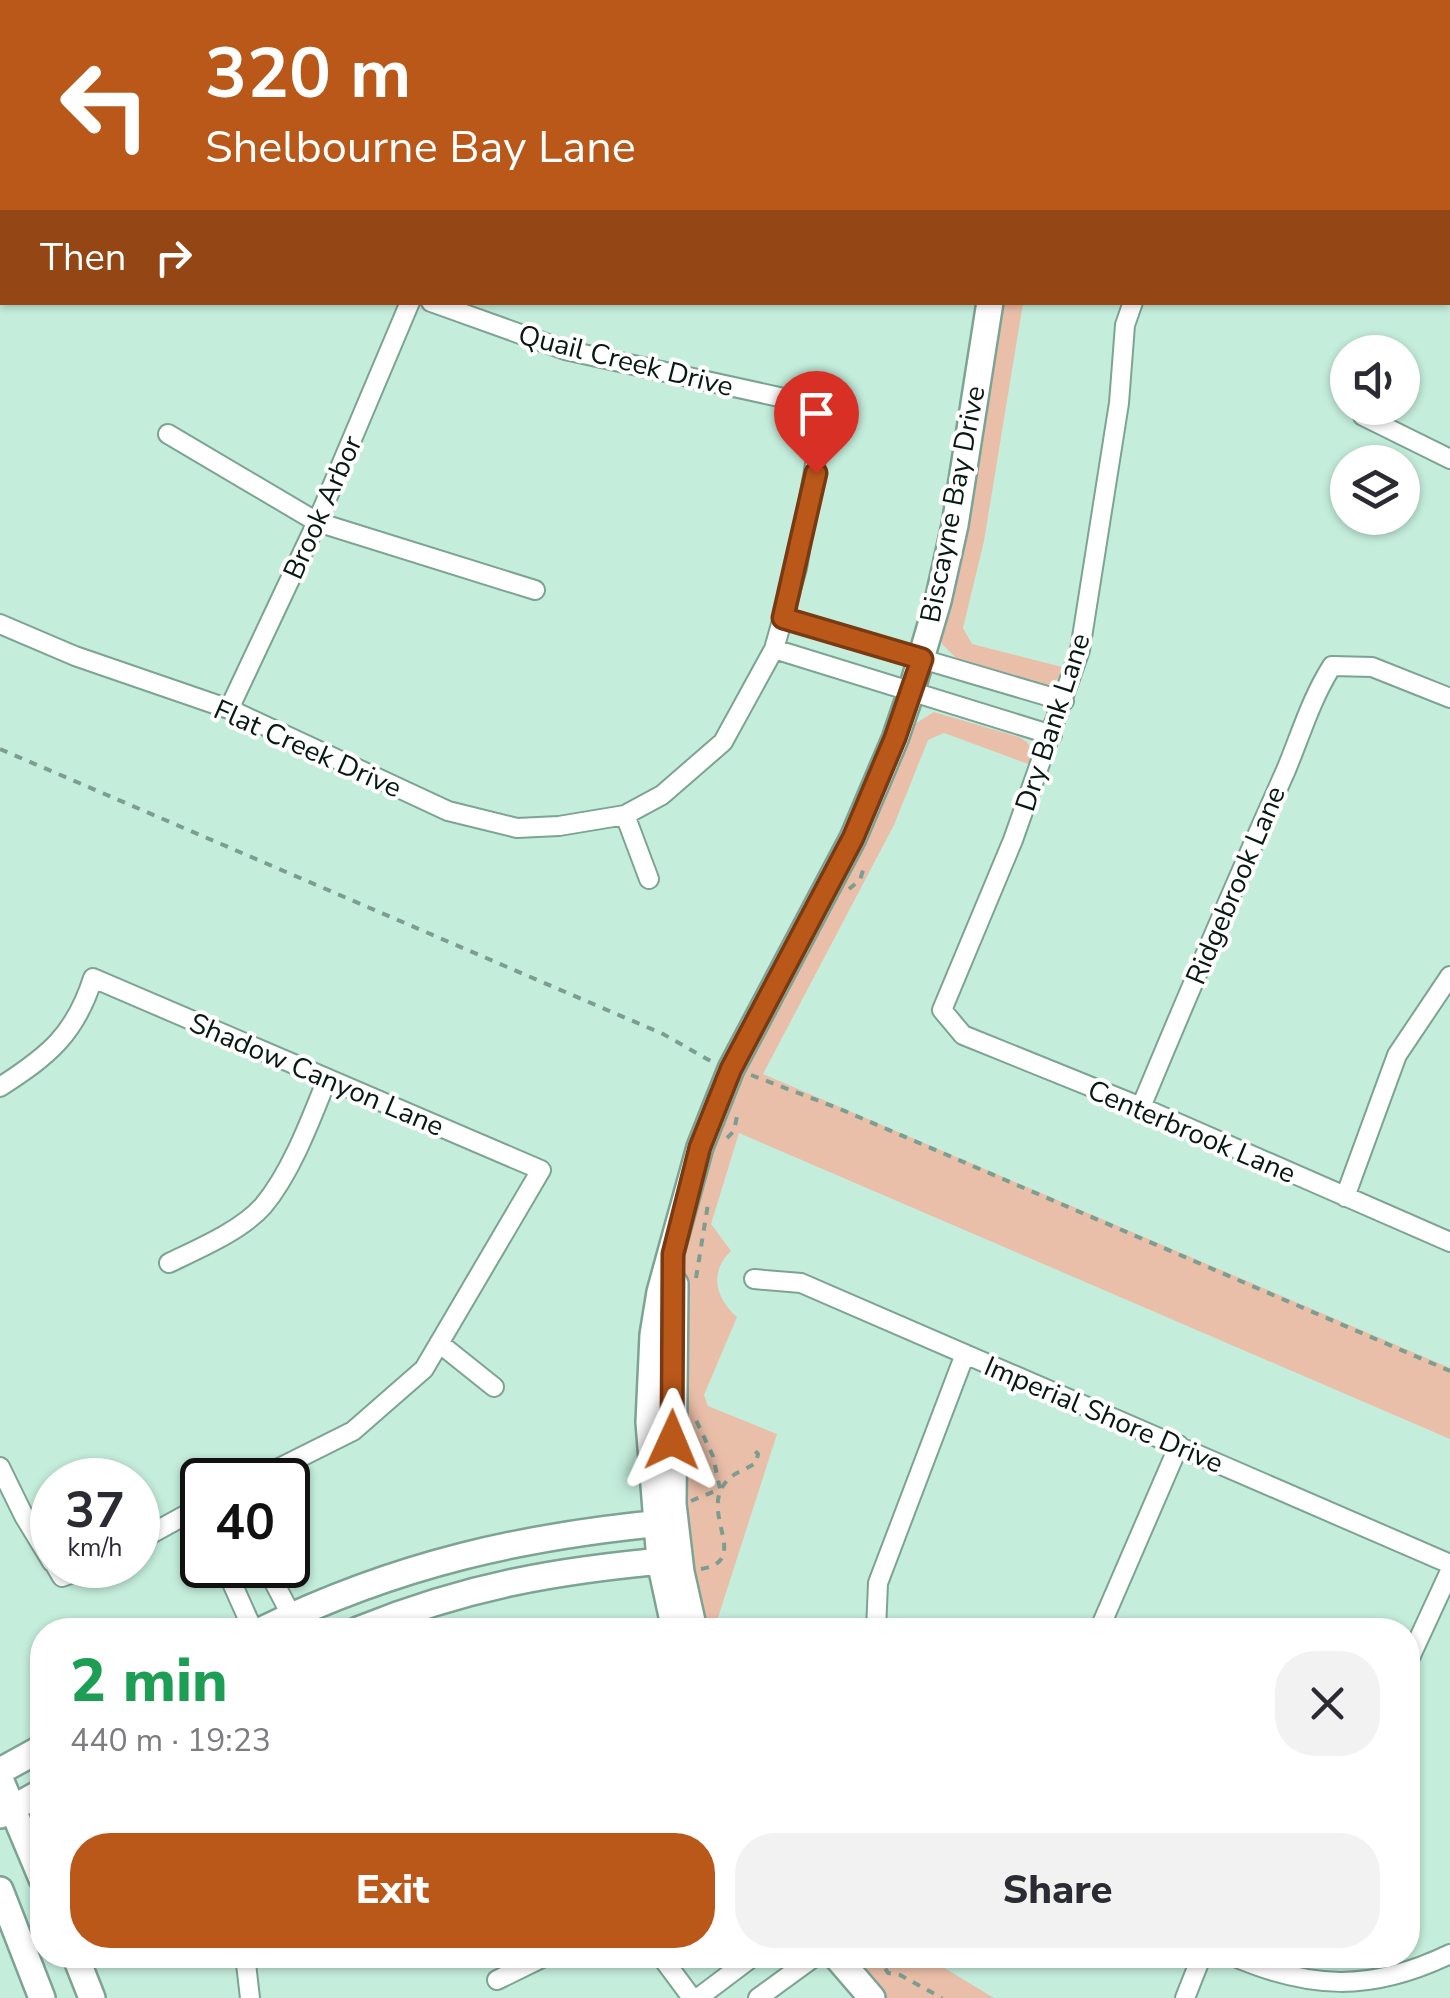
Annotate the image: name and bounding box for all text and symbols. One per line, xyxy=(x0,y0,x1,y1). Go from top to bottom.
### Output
text: 320 m xyxy=(205,26,411,122)
icon: left xyxy=(40,40,170,170)
text: Shelbourne Bay Lane xyxy=(205,117,636,178)
icon: right xyxy=(146,230,201,285)
text: Then xyxy=(40,232,126,283)
street label: Quail Creek Drive xyxy=(514,316,737,406)
map controls xyxy=(1330,335,1420,535)
button: sound xyxy=(1330,335,1420,425)
pin xyxy=(774,371,859,474)
street label: Biscayne Bay Drive xyxy=(911,383,995,626)
icon: arrive xyxy=(789,386,844,441)
street label: Brook Arbor xyxy=(274,430,371,585)
button: layers xyxy=(1330,445,1420,535)
street label: Dry Bank Lane xyxy=(1006,628,1100,816)
street label: Flat Creek Drive xyxy=(208,691,407,807)
street label: Ridgebrook Lane xyxy=(1177,780,1295,990)
street label: Shadow Canyon Lane xyxy=(183,1004,450,1146)
street label: Centerbrook Lane xyxy=(1082,1071,1301,1193)
street label: Imperial Shore Drive xyxy=(978,1347,1229,1482)
position arrow xyxy=(620,1388,724,1492)
speed limit sign: 40 xyxy=(180,1458,310,1588)
text: 37 xyxy=(65,1476,125,1545)
text: km/h xyxy=(67,1531,123,1565)
text: 2 min xyxy=(70,1640,228,1722)
button: close xyxy=(1275,1651,1380,1756)
text: 440 m · 19:23 xyxy=(70,1719,271,1762)
button: Exit xyxy=(70,1833,715,1948)
button: Share xyxy=(735,1833,1380,1948)

